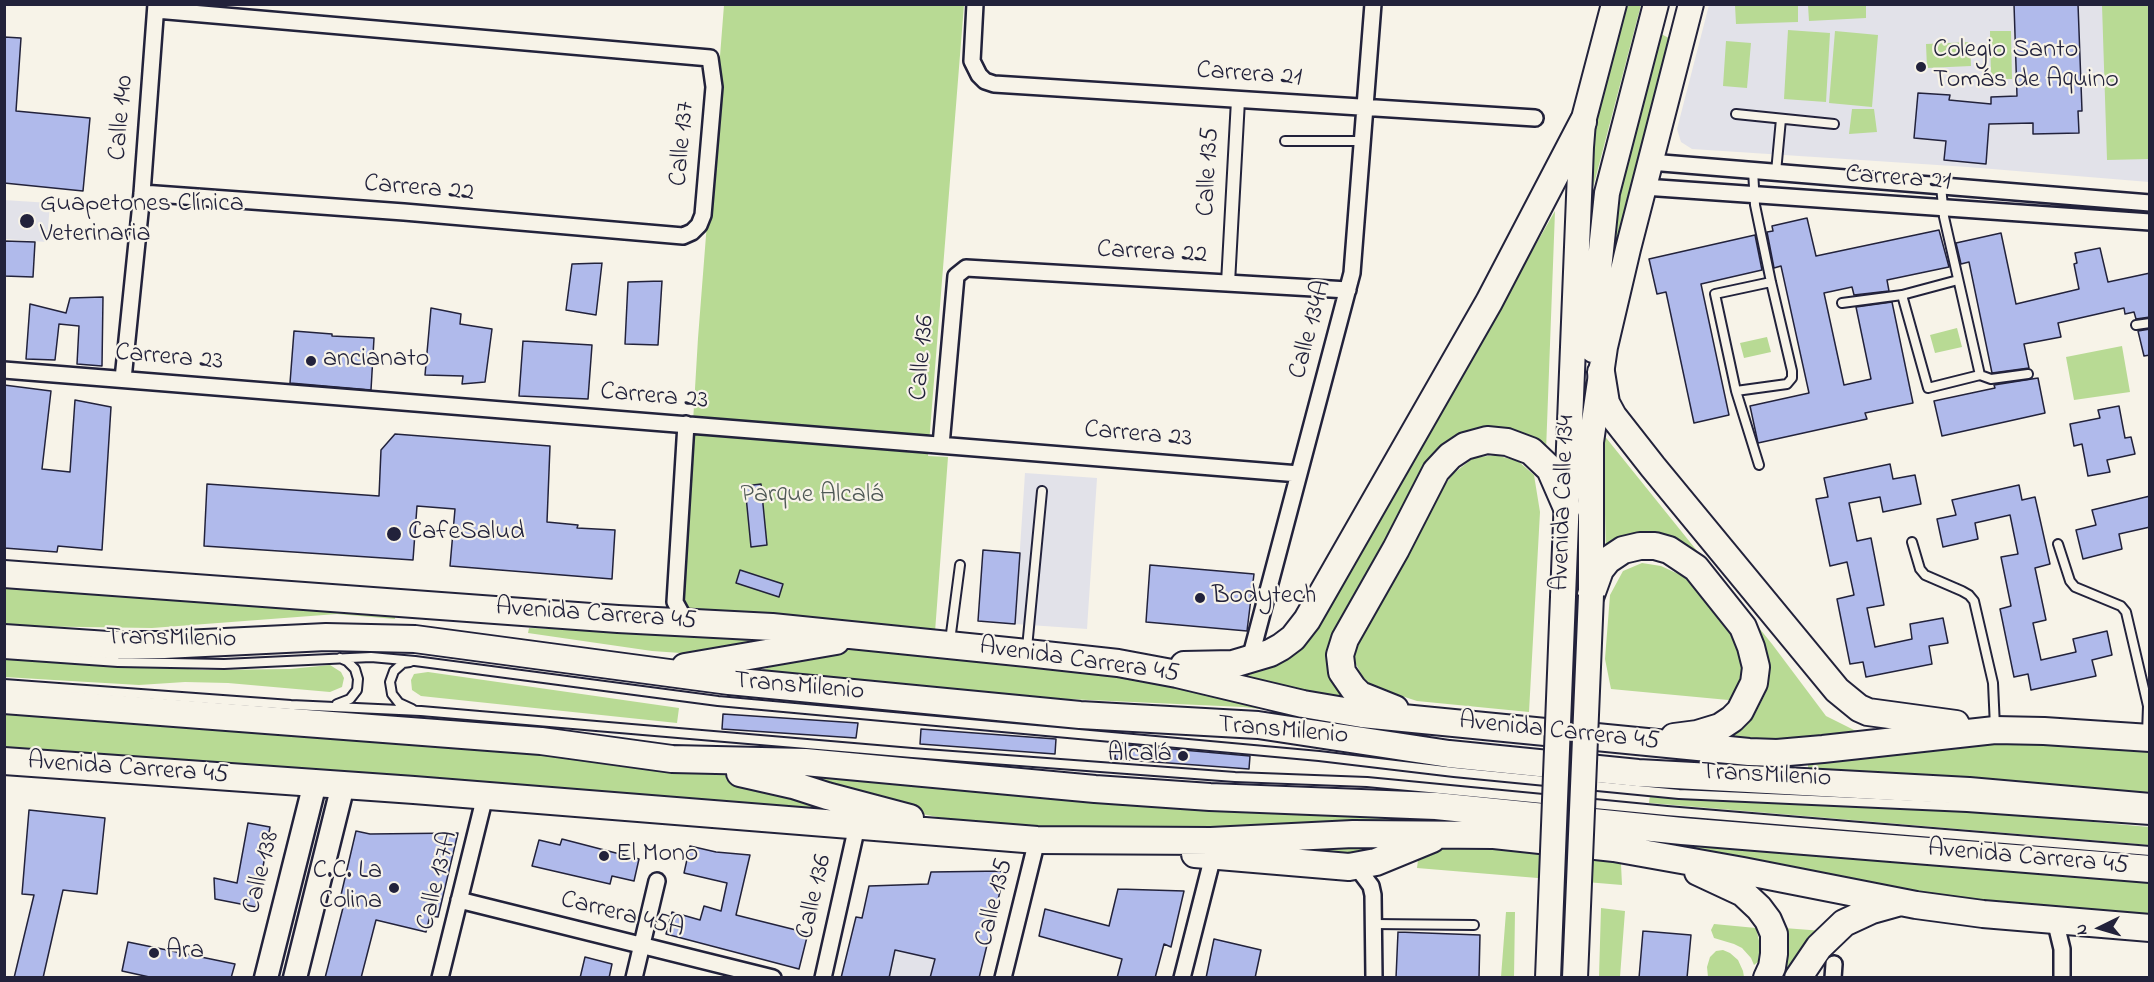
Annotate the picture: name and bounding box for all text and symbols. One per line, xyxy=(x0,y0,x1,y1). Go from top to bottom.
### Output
place label: Colegio Santo Tomás de Aquino xyxy=(1933,36,2119,98)
street label: Carrera 21 xyxy=(1195,57,1303,95)
marker: Colegio Santo Tomás de Aquino xyxy=(1914,60,1928,74)
street label: Calle 140 xyxy=(104,74,142,162)
street label: Calle 137 xyxy=(665,100,703,188)
street label: Calle 135 xyxy=(1192,127,1228,217)
street label: Carrera 21 xyxy=(1844,161,1952,199)
street label: Carrera 22 xyxy=(363,170,475,210)
place label: Guapetones Clínica Veterinaria xyxy=(40,190,244,252)
marker: Guapetones Clínica Veterinaria xyxy=(18,212,36,230)
street label: Carrera 22 xyxy=(1096,236,1208,272)
street label: Calle 134A xyxy=(1284,277,1340,383)
street label: Calle 136 xyxy=(905,314,943,402)
street label: Carrera 23 xyxy=(114,339,224,379)
place label: ancianato xyxy=(323,345,429,377)
marker: ancianato xyxy=(304,354,318,368)
street label: Carrera 23 xyxy=(599,378,709,418)
street label: Avenida Calle 134 xyxy=(1546,414,1584,592)
street label: Carrera 23 xyxy=(1083,416,1193,456)
park label: Parque Alcalá xyxy=(741,481,883,513)
place label: CafeSalud xyxy=(408,518,525,550)
marker: CafeSalud xyxy=(385,525,403,543)
place label: Bodytech xyxy=(1212,582,1316,614)
marker: Bodytech xyxy=(1193,591,1207,605)
street label: Avenida Carrera 45 xyxy=(494,593,698,639)
street label: TransMilenio xyxy=(105,623,237,657)
street label: Avenida Carrera 45 xyxy=(977,633,1181,691)
street label: TransMilenio xyxy=(733,667,865,709)
street label: Avenida Carrera 45 xyxy=(1457,707,1661,759)
street label: TransMilenio xyxy=(1217,711,1349,753)
place label: Alcalá xyxy=(1108,740,1171,772)
street label: Avenida Carrera 45 xyxy=(26,747,230,793)
marker: Alcalá xyxy=(1176,749,1190,763)
street label: TransMilenio xyxy=(1700,758,1832,796)
street label: Calle 138 xyxy=(238,828,288,918)
street label: Calle 137A xyxy=(412,828,466,934)
street label: Avenida Carrera 45 xyxy=(1926,835,2130,883)
place label: El Mono xyxy=(616,840,698,872)
marker: El Mono xyxy=(597,849,611,863)
street label: Calle 136 xyxy=(791,852,841,942)
street label: Calle 135 xyxy=(970,856,1022,950)
place label: C.C. La Colina xyxy=(313,857,382,918)
marker: C.C. La Colina xyxy=(387,881,401,895)
street label: Carrera 45A xyxy=(557,886,687,946)
north arrow xyxy=(2070,898,2130,958)
text: N xyxy=(2070,923,2094,936)
place label: Ara xyxy=(166,937,204,969)
marker: Ara xyxy=(147,946,161,960)

